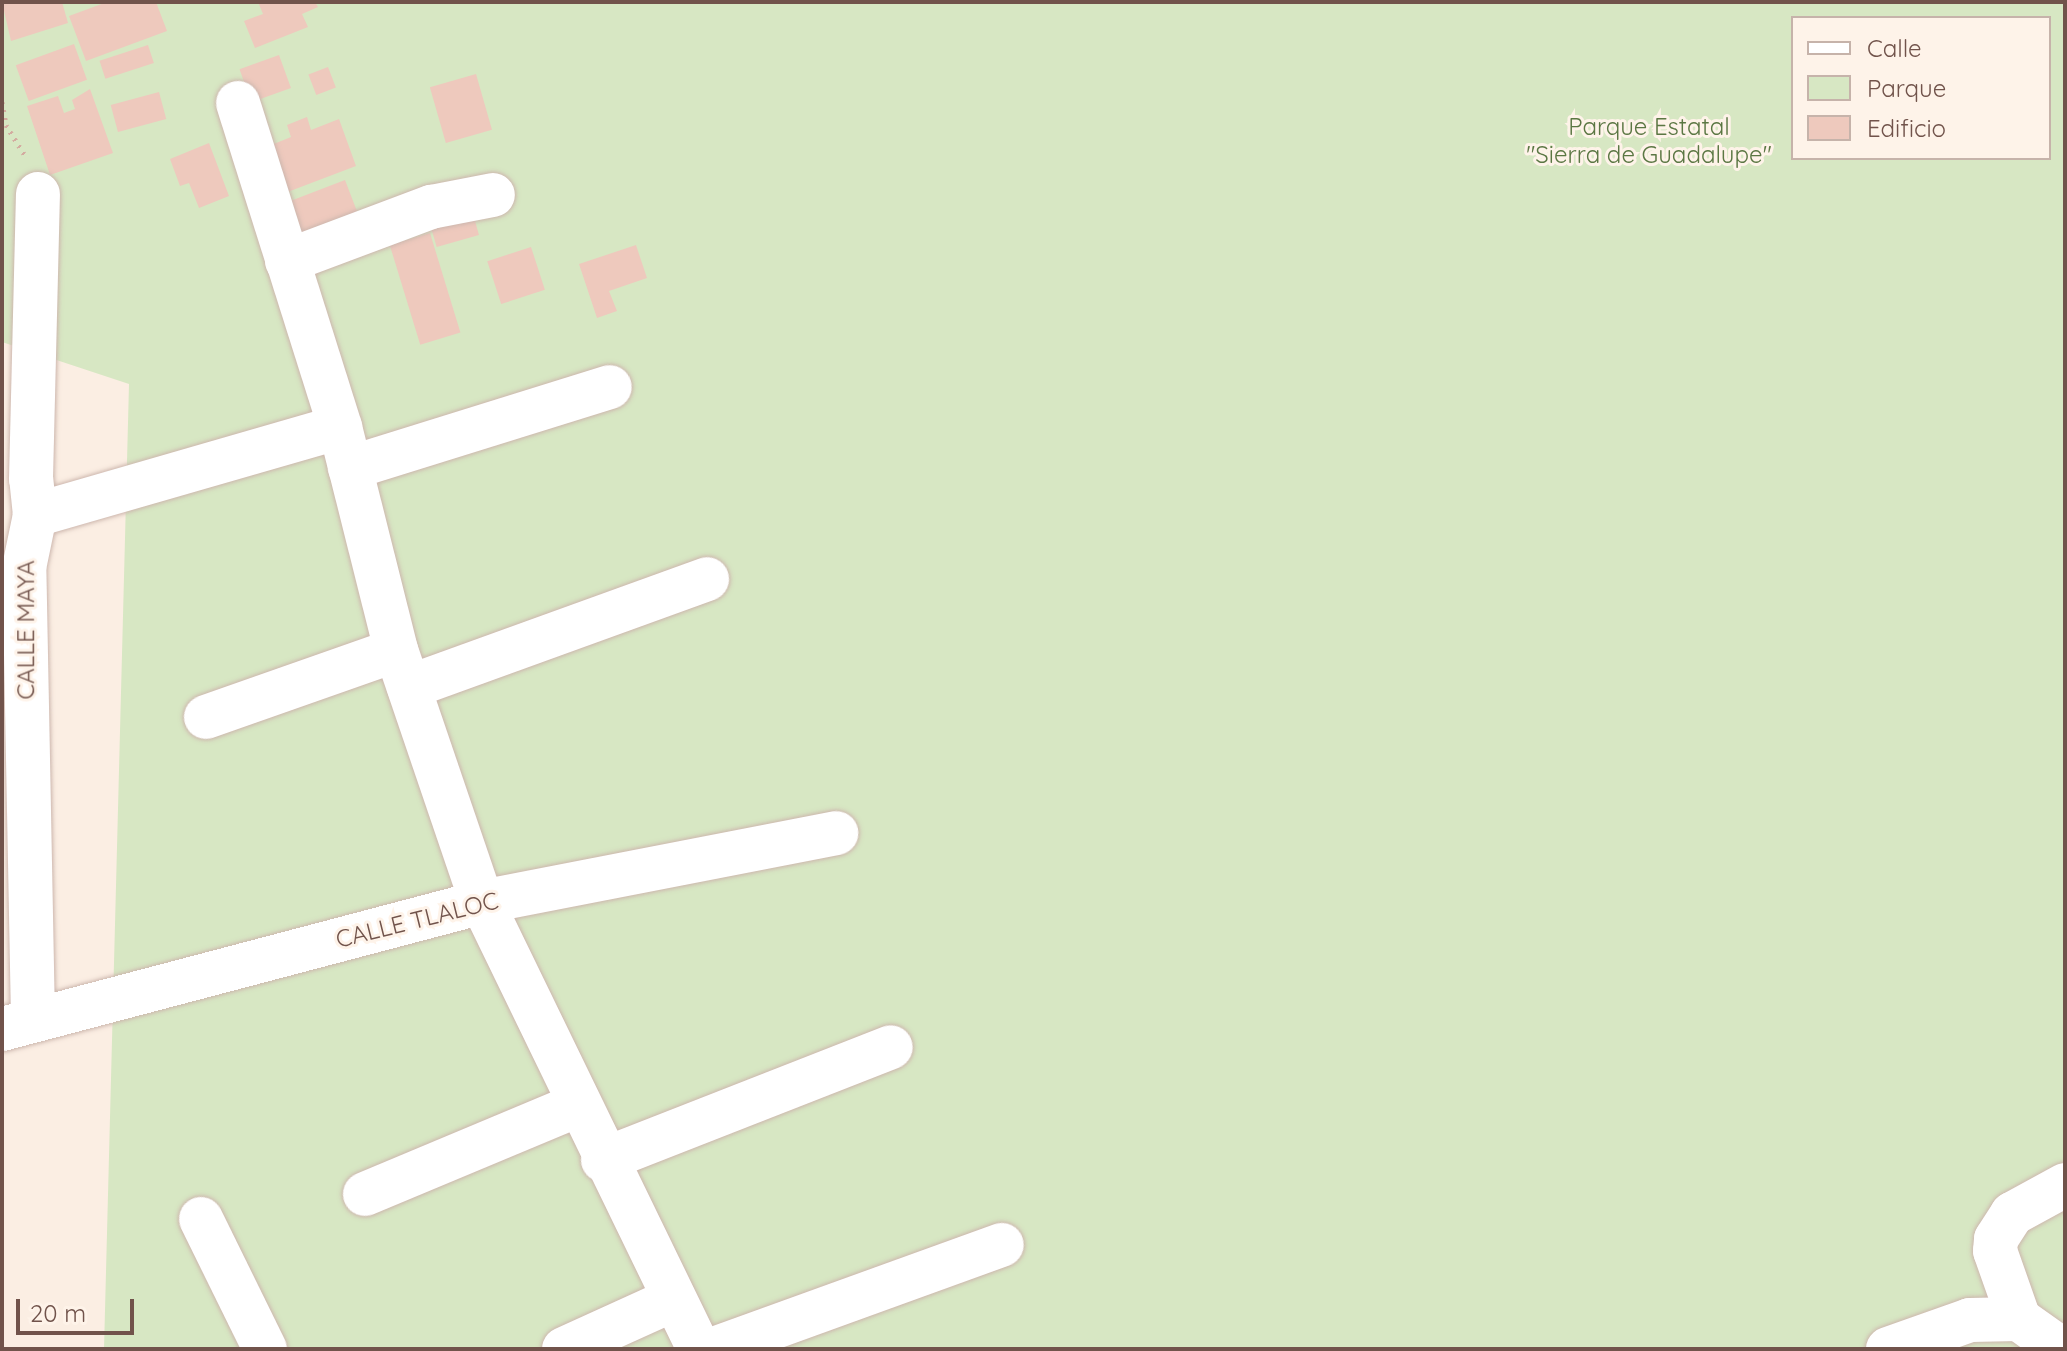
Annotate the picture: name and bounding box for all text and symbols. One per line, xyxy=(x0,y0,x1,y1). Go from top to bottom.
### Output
legend xyxy=(1791,16,2051,160)
text: Calle xyxy=(1867,33,1922,63)
text: Parque xyxy=(1867,73,1946,103)
park label: Parque Estatal "Sierra de Guadalupe" xyxy=(1526,113,1772,169)
text: Edificio xyxy=(1867,113,1946,143)
street label: CALLE MAYA xyxy=(12,560,40,700)
street label: CALLE TLALOC xyxy=(333,886,501,954)
scale bar xyxy=(20,1283,138,1333)
text: 20 m xyxy=(30,1298,86,1328)

